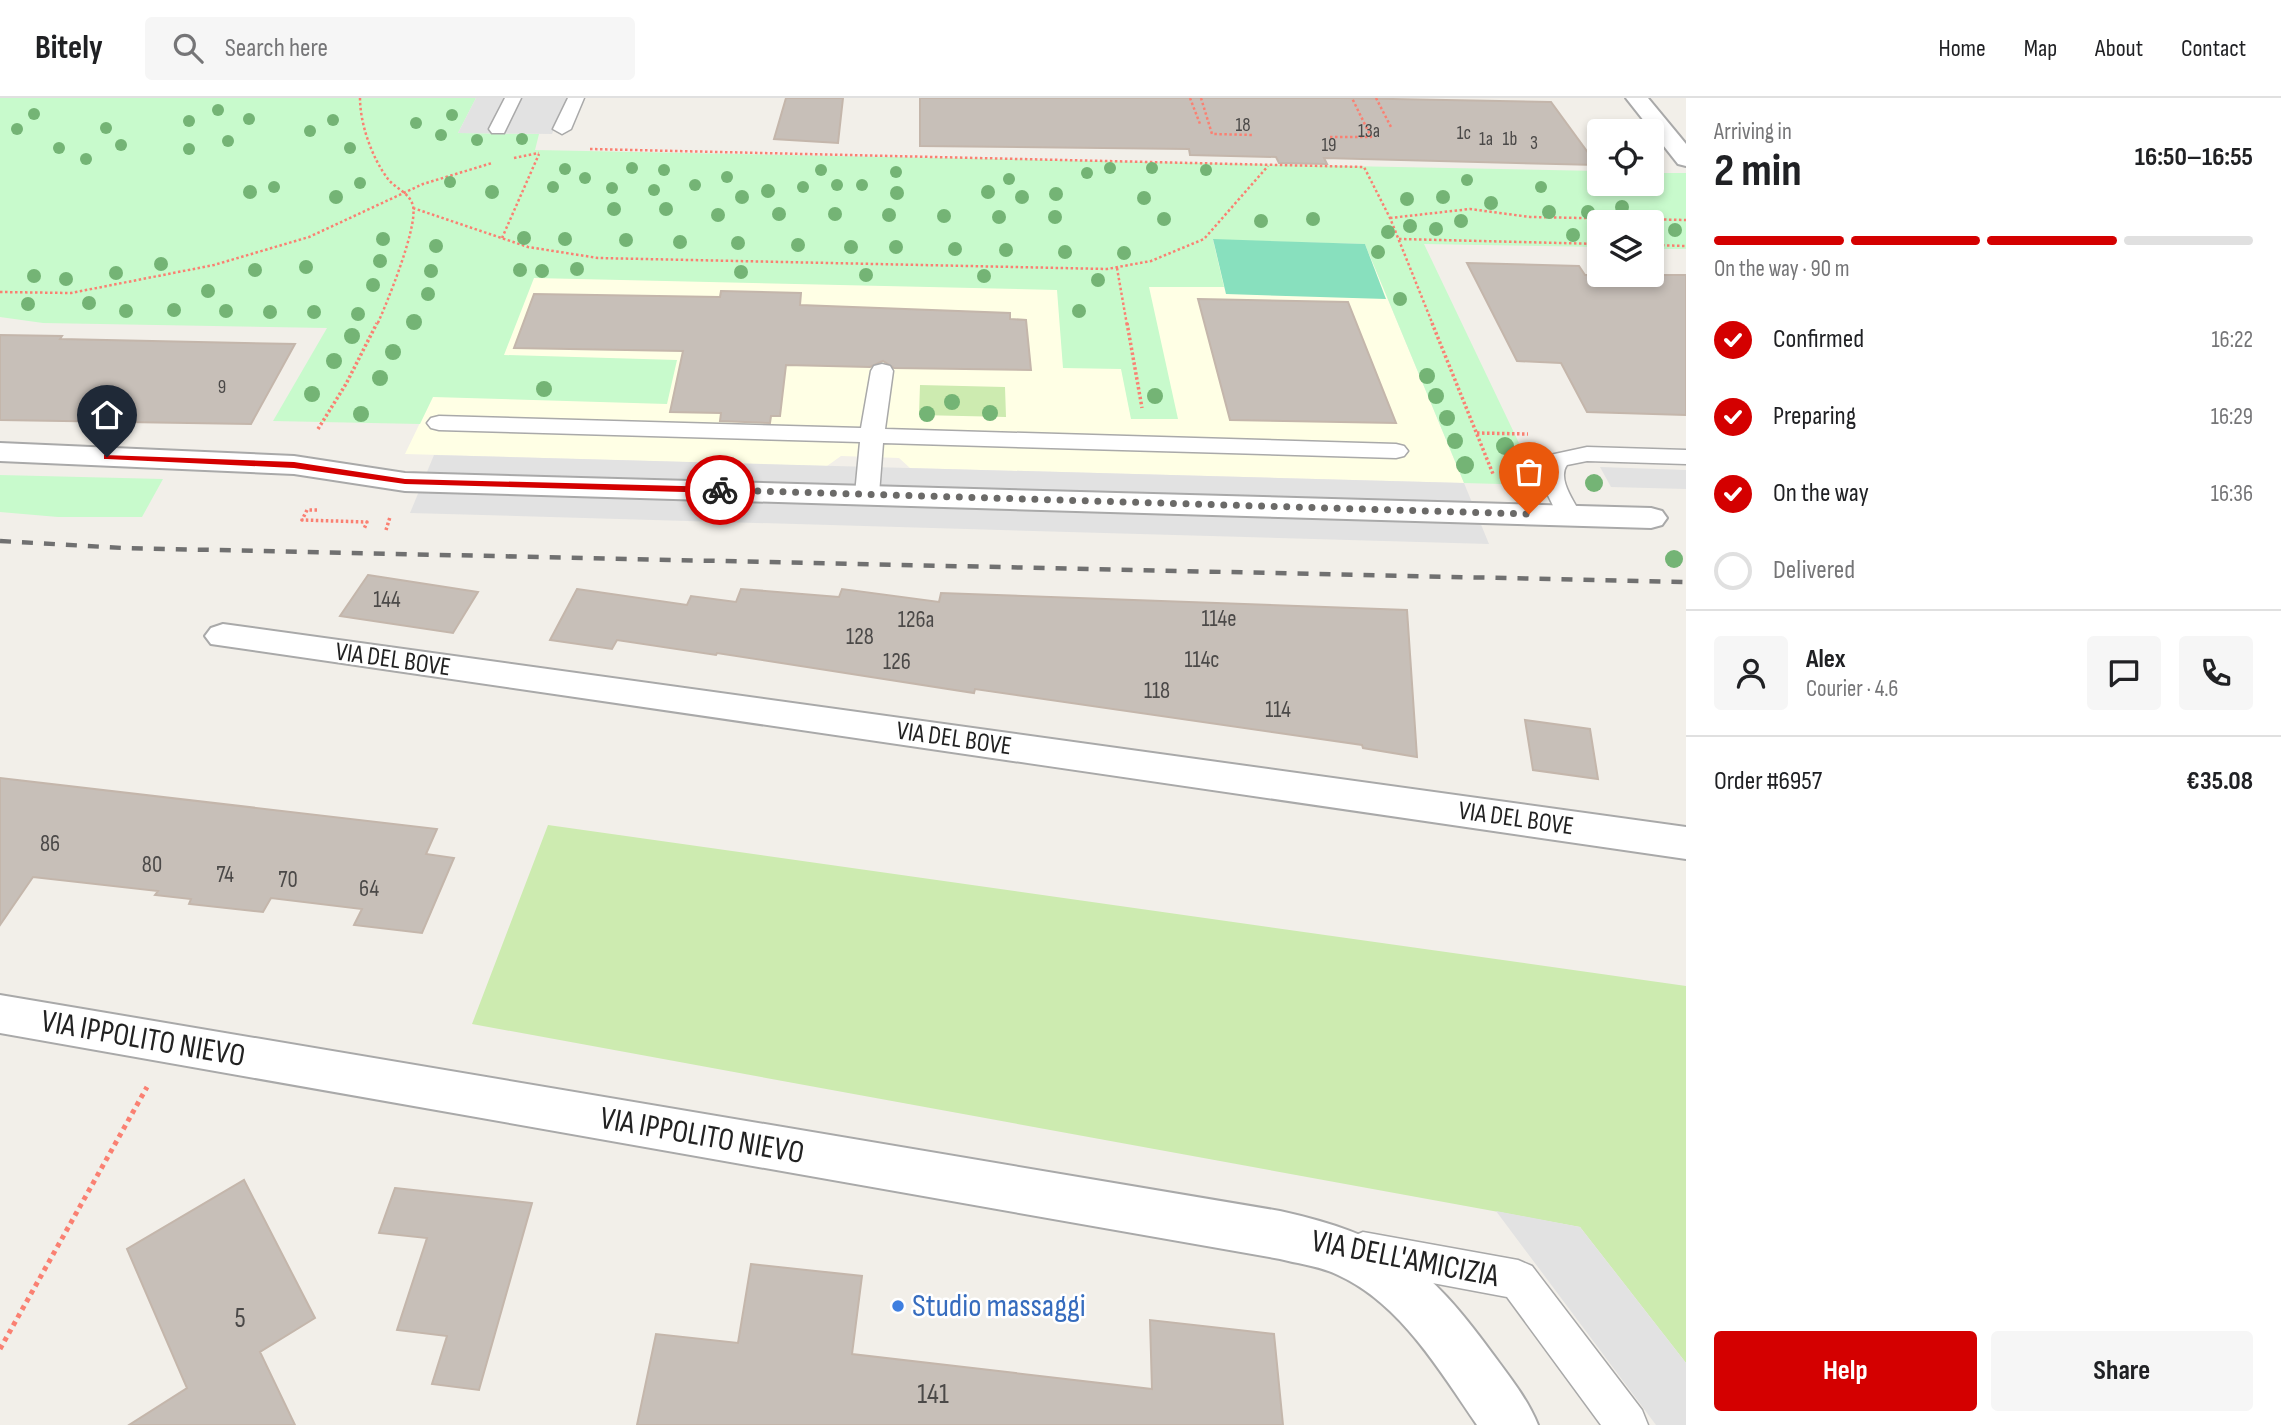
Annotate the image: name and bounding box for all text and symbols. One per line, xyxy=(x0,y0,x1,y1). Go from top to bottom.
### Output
search box xyxy=(145,17,635,80)
text: Bitely xyxy=(35,28,103,68)
icon: search xyxy=(169,29,207,67)
text: Search here xyxy=(225,33,328,64)
text: Home xyxy=(1938,34,1986,63)
text: Map xyxy=(2024,34,2057,63)
text: About xyxy=(2095,34,2143,63)
text: Contact xyxy=(2181,34,2246,63)
house number: 18 xyxy=(1236,114,1250,137)
text: Arriving in xyxy=(1714,118,1792,146)
map controls xyxy=(1587,119,1664,287)
button: locate xyxy=(1587,119,1664,196)
house number: 13a xyxy=(1358,120,1380,143)
house number: 1c xyxy=(1457,122,1471,145)
house number: 1a xyxy=(1479,128,1493,151)
house number: 1b xyxy=(1503,128,1517,151)
house number: 3 xyxy=(1530,132,1538,155)
house number: 19 xyxy=(1321,134,1337,157)
text: 16:50–16:55 xyxy=(2135,142,2253,173)
text: 2 min xyxy=(1714,144,1802,199)
button: layers xyxy=(1587,210,1664,287)
text: On the way · 90 m xyxy=(1714,255,1849,283)
icon: check xyxy=(1714,321,1752,359)
text: Confirmed xyxy=(1773,324,1864,355)
text: 16:22 xyxy=(2212,326,2253,354)
house number: 9 xyxy=(218,376,226,399)
pin xyxy=(77,385,137,457)
icon: home xyxy=(88,396,126,434)
icon: check xyxy=(1714,398,1752,436)
text: Preparing xyxy=(1773,401,1856,432)
text: 16:29 xyxy=(2211,403,2253,431)
pin xyxy=(1499,442,1559,514)
icon: bag xyxy=(1510,453,1548,491)
courier xyxy=(685,455,755,525)
icon: bike xyxy=(701,471,739,509)
icon: check xyxy=(1714,475,1752,513)
text: On the way xyxy=(1773,478,1869,509)
text: 16:36 xyxy=(2211,480,2253,508)
text: Delivered xyxy=(1773,555,1855,586)
house number: 144 xyxy=(373,586,401,614)
house number: 114e xyxy=(1202,605,1236,633)
house number: 126a xyxy=(898,606,934,634)
house number: 128 xyxy=(846,623,874,651)
button: person xyxy=(1714,636,1788,710)
button: chat xyxy=(2087,636,2161,710)
button: phone xyxy=(2179,636,2253,710)
street label: VIA DEL BOVE xyxy=(333,637,453,683)
text: Alex xyxy=(1806,644,1846,675)
house number: 114c xyxy=(1185,646,1219,674)
house number: 126 xyxy=(883,648,911,676)
text: Courier · 4.6 xyxy=(1806,675,1898,703)
house number: 118 xyxy=(1144,677,1170,705)
house number: 114 xyxy=(1265,696,1291,724)
street label: VIA DEL BOVE xyxy=(894,716,1014,762)
text: Order #6957 xyxy=(1714,766,1822,797)
text: €35.08 xyxy=(2186,766,2253,797)
street label: VIA DEL BOVE xyxy=(1456,796,1576,842)
house number: 86 xyxy=(40,830,60,858)
house number: 80 xyxy=(142,851,162,879)
house number: 74 xyxy=(216,861,234,889)
house number: 70 xyxy=(278,866,298,894)
house number: 64 xyxy=(359,875,379,903)
street label: VIA IPPOLITO NIEVO xyxy=(38,1002,248,1076)
street label: VIA IPPOLITO NIEVO xyxy=(597,1099,807,1173)
street label: VIA DELL'AMICIZIA xyxy=(1308,1222,1502,1296)
place label: Studio massaggi xyxy=(912,1287,1086,1326)
marker: Studio massaggi xyxy=(890,1298,906,1314)
house number: 5 xyxy=(234,1302,246,1335)
button: Help xyxy=(1714,1331,1977,1411)
button: Share xyxy=(1991,1331,2253,1411)
house number: 141 xyxy=(917,1378,949,1411)

